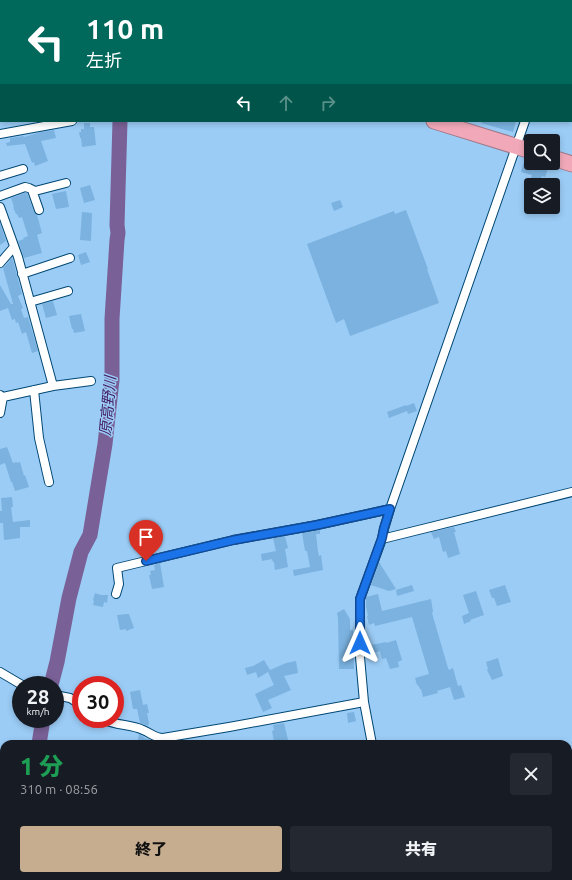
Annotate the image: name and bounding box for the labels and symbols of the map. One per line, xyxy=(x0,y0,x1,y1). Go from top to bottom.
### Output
water label: 原高野川 xyxy=(96,373,119,437)
pin xyxy=(129,520,163,561)
position arrow xyxy=(339,622,381,664)
speed limit sign: 30 xyxy=(72,676,124,728)

